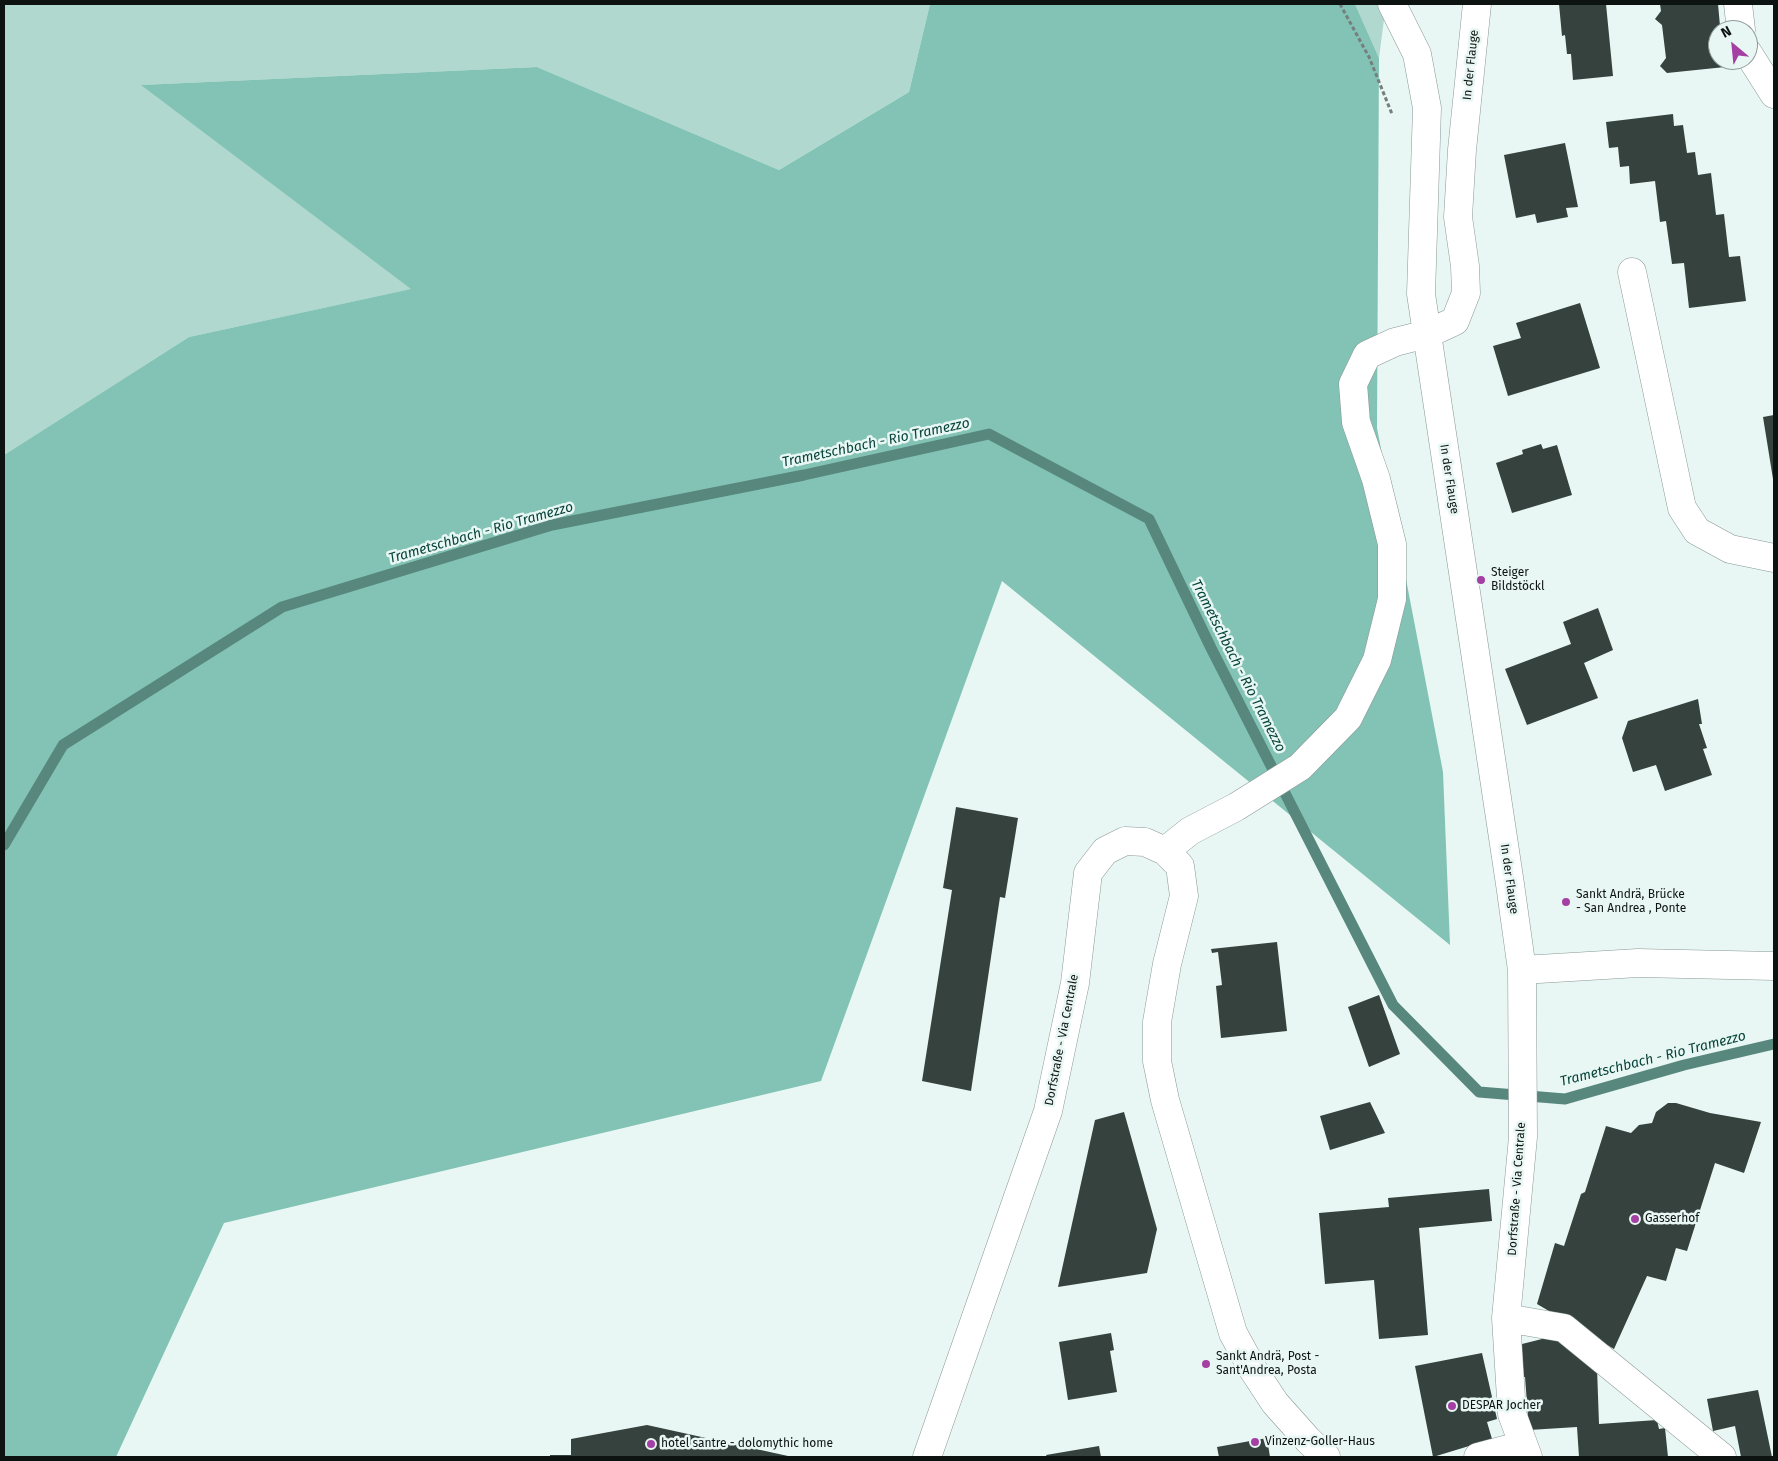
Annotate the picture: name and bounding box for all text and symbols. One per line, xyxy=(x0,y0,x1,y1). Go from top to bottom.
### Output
north arrow xyxy=(1708,20,1758,70)
text: N xyxy=(1718,23,1734,42)
street label: In der Flauge xyxy=(1460,29,1482,101)
water label: Trametschbach - Rio Tramezzo xyxy=(781,415,971,471)
street label: In der Flauge xyxy=(1436,443,1462,515)
water label: Trametschbach - Rio Tramezzo xyxy=(387,499,575,567)
place label: Steiger Bildstöckl xyxy=(1491,566,1544,594)
marker: Steiger Bildstöckl xyxy=(1475,574,1487,586)
water label: Trametschbach - Rio Tramezzo xyxy=(1187,577,1289,755)
street label: In der Flauge xyxy=(1497,843,1521,915)
place label: Sankt Andrä, Brücke - San Andrea , Ponte xyxy=(1576,888,1686,916)
marker: Sankt Andrä, Brücke - San Andrea , Ponte xyxy=(1560,896,1572,908)
street label: Dorfstraße - Via Centrale xyxy=(1042,973,1082,1107)
water label: Trametschbach - Rio Tramezzo xyxy=(1558,1028,1748,1090)
street label: Dorfstraße - Via Centrale xyxy=(1505,1122,1529,1256)
place label: Gasserhof xyxy=(1645,1212,1699,1226)
marker: Gasserhof xyxy=(1629,1213,1641,1225)
place label: Sankt Andrä, Post - Sant'Andrea, Posta xyxy=(1216,1350,1319,1378)
marker: Sankt Andrä, Post - Sant'Andrea, Posta xyxy=(1200,1358,1212,1370)
place label: DESPAR Jocher xyxy=(1462,1399,1541,1413)
marker: DESPAR Jocher xyxy=(1446,1400,1458,1412)
place label: Vinzenz-Goller-Haus xyxy=(1265,1435,1375,1449)
marker: Vinzenz-Goller-Haus xyxy=(1249,1436,1261,1448)
place label: hotel santre - dolomythic home xyxy=(661,1437,833,1451)
marker: hotel santre - dolomythic home xyxy=(645,1438,657,1450)

